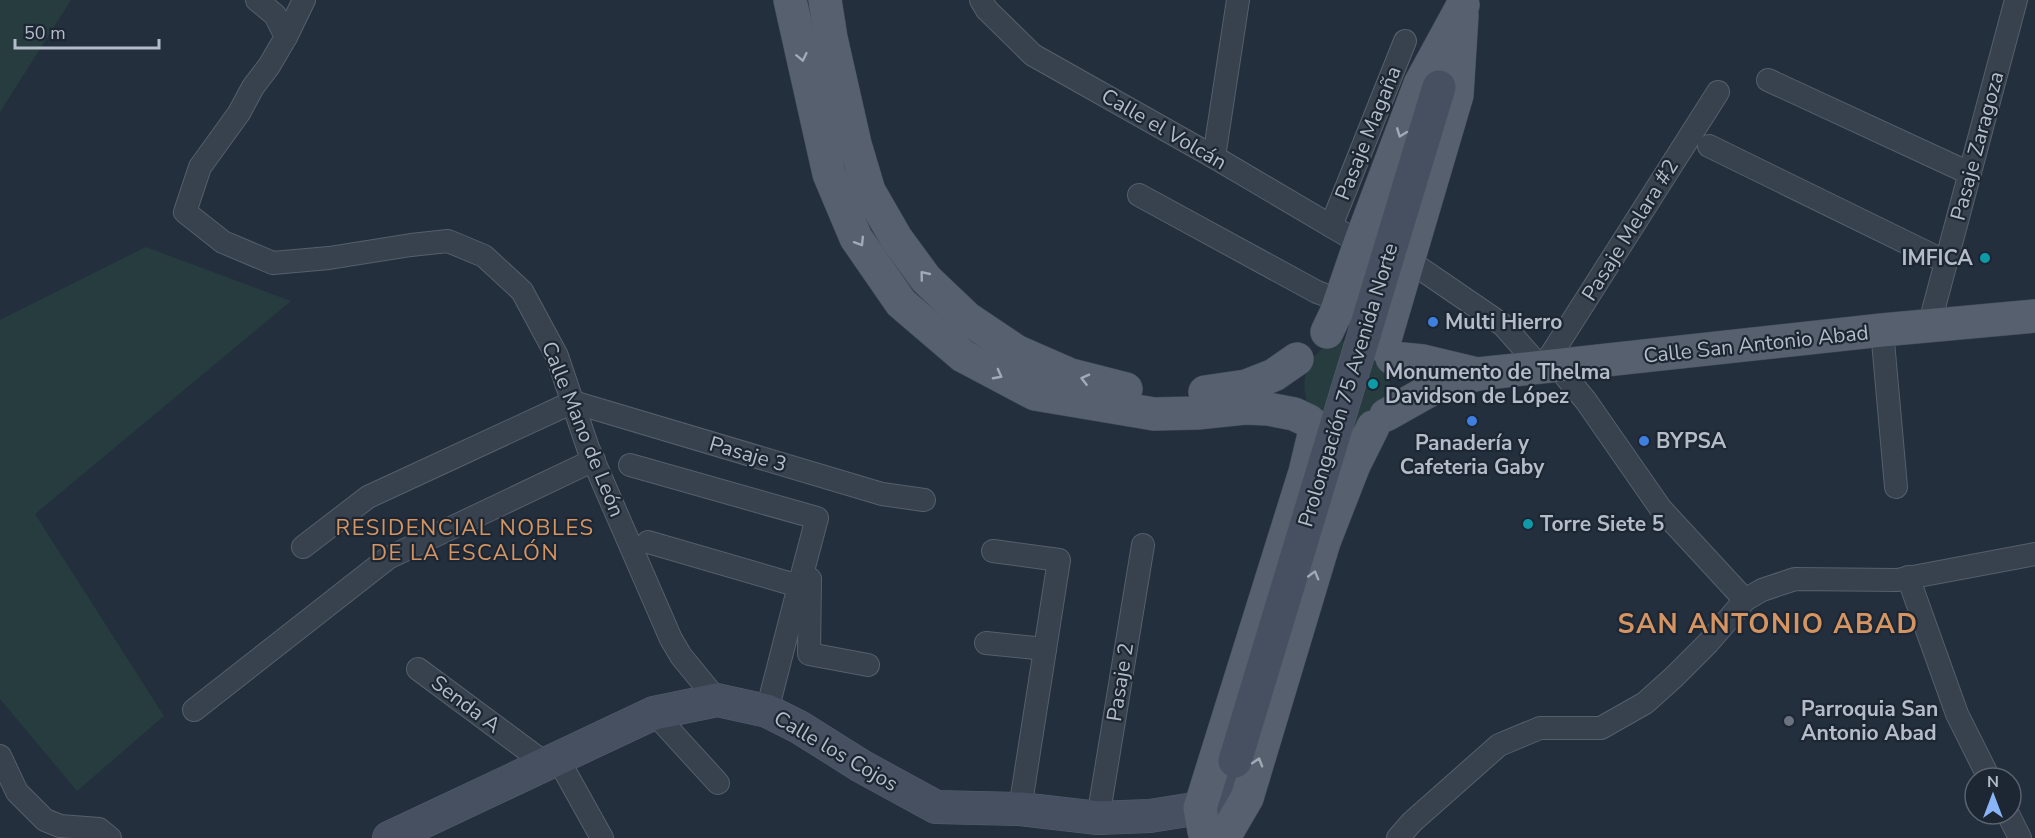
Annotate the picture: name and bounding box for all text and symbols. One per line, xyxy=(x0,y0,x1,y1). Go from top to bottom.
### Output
scale bar xyxy=(15,12,159,50)
text: 50 m xyxy=(24,21,66,45)
one-way arrow xyxy=(795,52,808,62)
street label: Pasaje Magaña xyxy=(1328,62,1408,204)
street label: Pasaje Zaragoza xyxy=(1944,68,2010,224)
street label: Calle el Volcán xyxy=(1096,82,1232,176)
one-way arrow xyxy=(1396,127,1409,138)
street label: Pasaje Melara #2 xyxy=(1575,154,1685,306)
one-way arrow xyxy=(853,236,865,246)
street label: Prolongación 75 Avenida Norte xyxy=(1291,240,1405,530)
place label: IMFICA xyxy=(1902,244,1973,272)
marker: IMFICA xyxy=(1978,251,1992,265)
one-way arrow xyxy=(920,271,931,282)
place label: Multi Hierro xyxy=(1445,308,1562,336)
marker: Multi Hierro xyxy=(1426,315,1440,329)
street label: Calle San Antonio Abad xyxy=(1642,318,1870,370)
street label: Calle Mano de León xyxy=(535,337,631,521)
place label: Monumento de Thelma Davidson de López xyxy=(1385,358,1611,410)
one-way arrow xyxy=(992,368,1003,379)
one-way arrow xyxy=(1080,374,1091,386)
marker: Monumento de Thelma Davidson de López xyxy=(1366,377,1380,391)
marker: Panadería y Cafeteria Gaby xyxy=(1465,414,1479,428)
place label: BYPSA xyxy=(1656,427,1727,455)
place label: Panadería y Cafeteria Gaby xyxy=(1400,429,1545,481)
street label: Pasaje 3 xyxy=(706,430,790,478)
marker: BYPSA xyxy=(1637,434,1651,448)
place label: Torre Siete 5 xyxy=(1540,510,1664,538)
district label: RESIDENCIAL NOBLES DE LA ESCALÓN xyxy=(335,513,595,568)
marker: Torre Siete 5 xyxy=(1521,517,1535,531)
one-way arrow xyxy=(1307,570,1320,580)
district label: SAN ANTONIO ABAD xyxy=(1617,606,1919,643)
street label: Pasaje 2 xyxy=(1100,641,1140,723)
street label: Senda A xyxy=(426,669,506,739)
place label: Parroquia San Antonio Abad xyxy=(1801,695,1938,747)
street label: Calle los Cojos xyxy=(769,704,903,798)
marker: Parroquia San Antonio Abad xyxy=(1782,714,1796,728)
one-way arrow xyxy=(1251,757,1263,768)
north arrow xyxy=(1963,766,2023,826)
text: N xyxy=(1987,771,1999,793)

